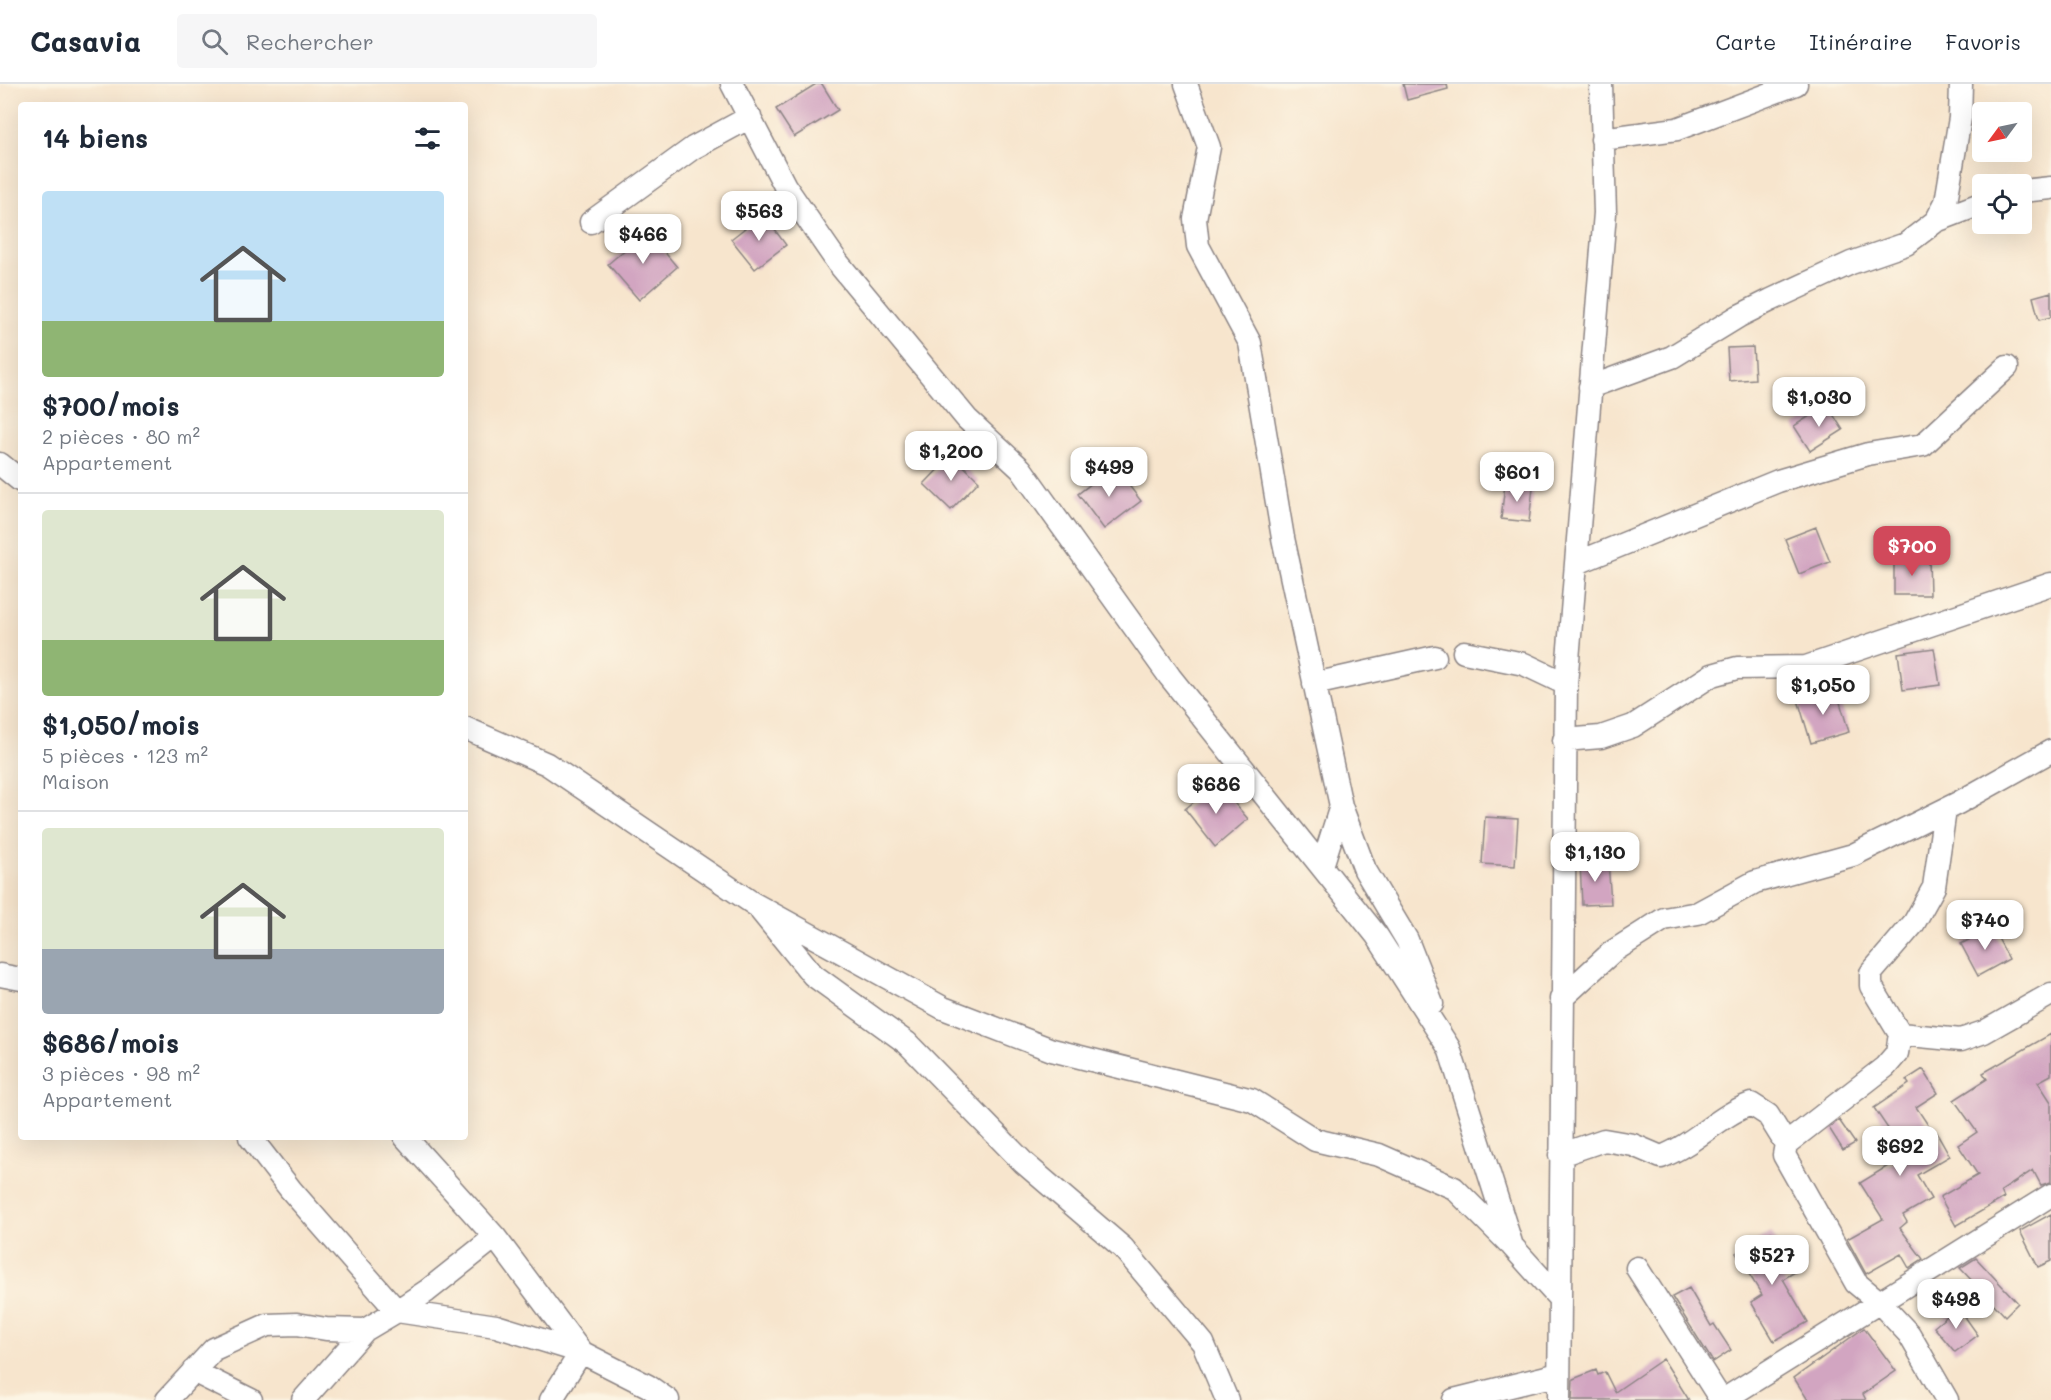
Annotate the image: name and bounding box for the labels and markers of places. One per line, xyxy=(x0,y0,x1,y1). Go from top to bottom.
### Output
pin: $563 xyxy=(723,191,795,242)
pin: $466 xyxy=(607,214,679,265)
pin: $1,030 xyxy=(1770,377,1868,428)
pin: $1,200 xyxy=(902,431,1000,482)
pin: $499 xyxy=(1073,447,1145,498)
pin: $601 xyxy=(1481,452,1553,503)
pin: $700 xyxy=(1876,526,1948,577)
pin: $1,050 xyxy=(1774,665,1872,716)
pin: $686 xyxy=(1180,764,1252,815)
pin: $1,130 xyxy=(1546,832,1644,883)
pin: $740 xyxy=(1949,900,2021,951)
pin: $692 xyxy=(1864,1126,1936,1177)
pin: $527 xyxy=(1736,1235,1808,1286)
pin: $498 xyxy=(1920,1279,1992,1330)

